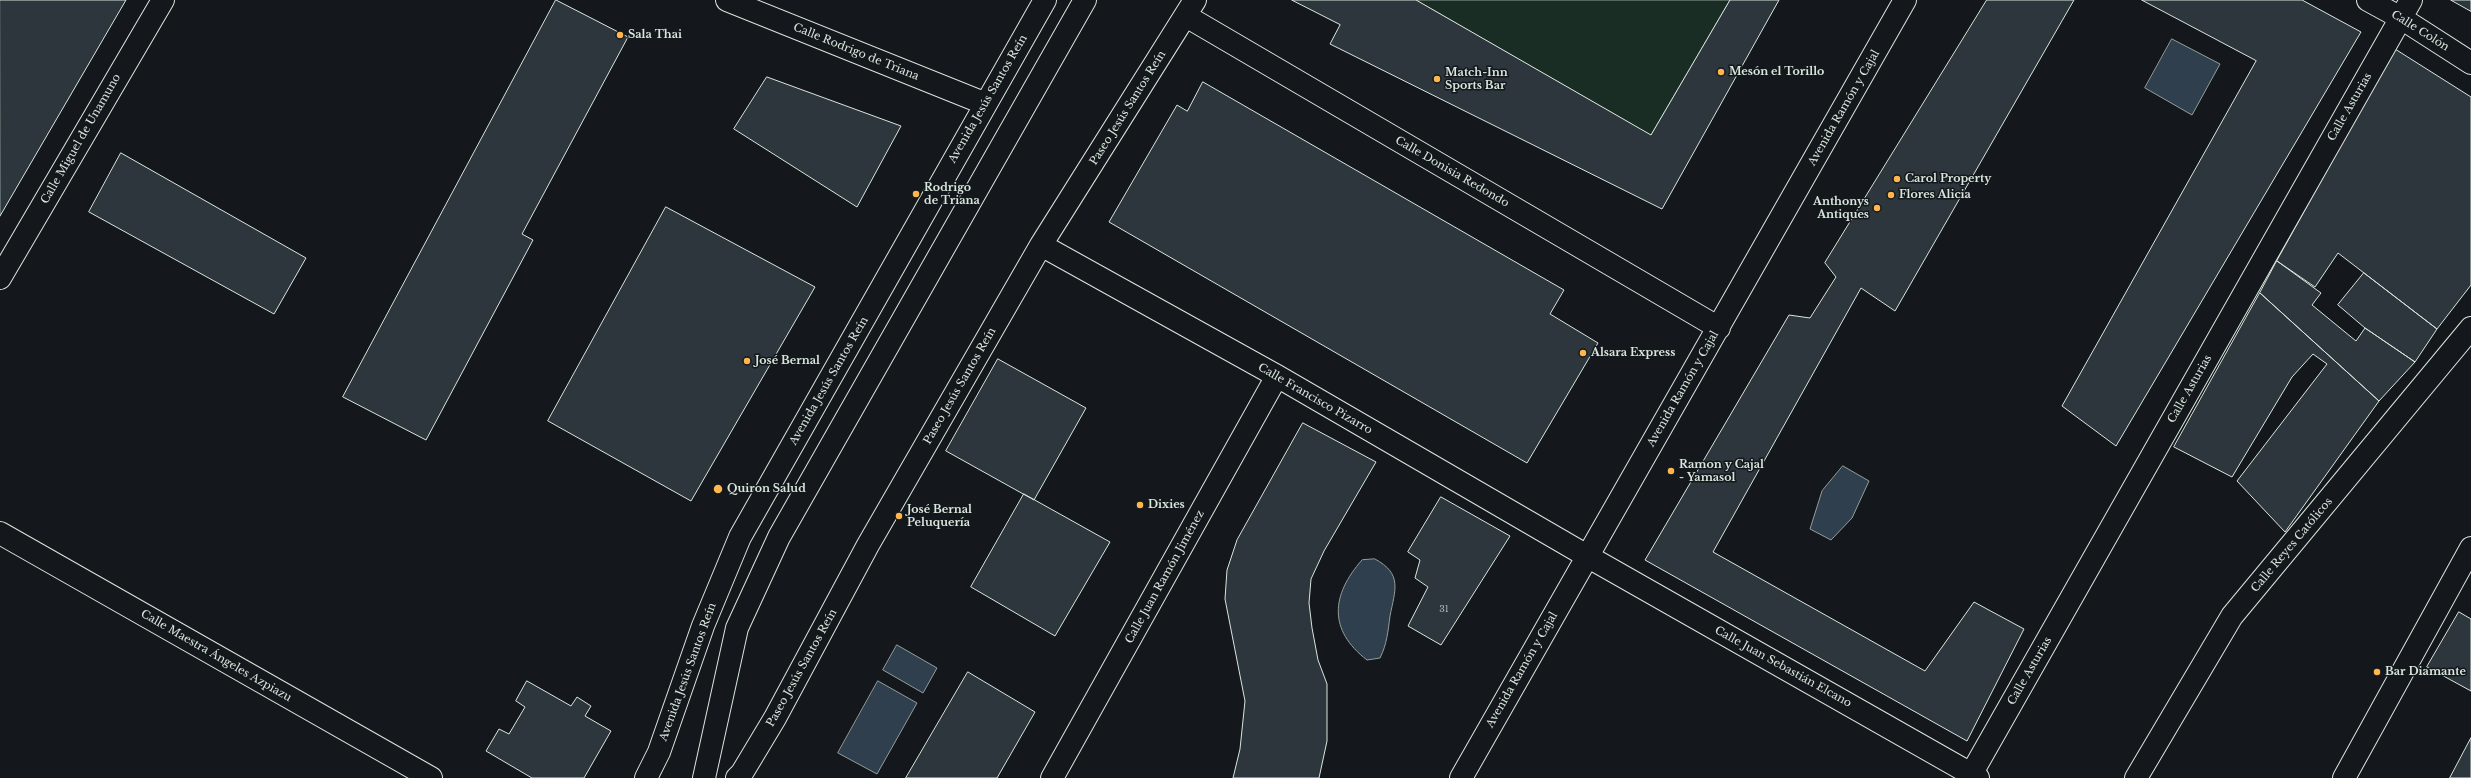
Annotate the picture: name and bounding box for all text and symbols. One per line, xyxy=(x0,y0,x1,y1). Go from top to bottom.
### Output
street label: Calle Colón xyxy=(2389,8,2451,54)
street label: Calle Rodrigo de Triana xyxy=(791,21,921,83)
place label: Sala Thai xyxy=(628,28,682,42)
marker: Sala Thai xyxy=(615,30,625,40)
street label: Avenida Jesús Santos Reín xyxy=(946,32,1030,166)
street label: Paseo Jesús Santos Reín xyxy=(1087,48,1169,168)
street label: Avenida Ramón y Cajal xyxy=(1805,48,1883,168)
place label: Mesón el Torillo xyxy=(1729,65,1824,79)
place label: Match-Inn Sports Bar xyxy=(1445,66,1508,92)
marker: Mesón el Torillo xyxy=(1716,67,1726,77)
street label: Calle Asturias xyxy=(2325,71,2375,143)
street label: Calle Miguel de Unamuno xyxy=(38,72,124,206)
marker: Match-Inn Sports Bar xyxy=(1432,74,1442,84)
street label: Calle Donisia Redondo xyxy=(1393,134,1511,210)
place label: Carol Property xyxy=(1905,172,1991,186)
marker: Carol Property xyxy=(1892,174,1902,184)
place label: Rodrigo de Triana xyxy=(924,181,980,207)
place label: Flores Alicia xyxy=(1899,188,1971,202)
marker: Rodrigo de Triana xyxy=(911,189,921,199)
marker: Flores Alicia xyxy=(1886,190,1896,200)
place label: Anthonys Antiques xyxy=(1813,195,1869,221)
marker: Anthonys Antiques xyxy=(1872,203,1882,213)
street label: Avenida Jesús Santos Reín xyxy=(787,314,871,448)
street label: Paseo Jesús Santos Reín xyxy=(921,325,999,447)
street label: Avenida Ramón y Cajal xyxy=(1644,329,1722,449)
place label: Alsara Express xyxy=(1591,346,1675,360)
marker: Alsara Express xyxy=(1578,348,1588,358)
street label: Calle Asturias xyxy=(2165,353,2215,425)
place label: José Bernal xyxy=(755,354,820,368)
marker: José Bernal xyxy=(742,356,752,366)
street label: Calle Francisco Pizarro xyxy=(1256,361,1374,437)
place label: Ramon y Cajal - Yamasol xyxy=(1679,458,1764,484)
marker: Ramon y Cajal - Yamasol xyxy=(1666,466,1676,476)
place label: Quiron Salud xyxy=(727,482,806,496)
marker: Quiron Salud xyxy=(712,483,724,495)
street label: Calle Reyes Católicos xyxy=(2249,495,2335,595)
place label: Dixies xyxy=(1148,498,1185,512)
marker: Dixies xyxy=(1135,500,1145,510)
place label: José Bernal Peluquería xyxy=(907,503,972,529)
street label: Calle Juan Ramón Jiménez xyxy=(1123,508,1207,646)
marker: José Bernal Peluquería xyxy=(894,511,904,521)
street label: Avenida Jesús Santos Reín xyxy=(657,601,719,743)
house number: 31 xyxy=(1439,604,1449,614)
street label: Calle Maestra Ángeles Azpiazu xyxy=(138,607,294,705)
street label: Paseo Jesús Santos Reín xyxy=(764,607,840,729)
street label: Avenida Ramón y Cajal xyxy=(1483,610,1561,730)
street label: Calle Juan Sebastián Elcano xyxy=(1712,624,1854,710)
street label: Calle Asturias xyxy=(2005,635,2055,707)
place label: Bar Diamante xyxy=(2385,665,2466,679)
marker: Bar Diamante xyxy=(2372,667,2382,677)

